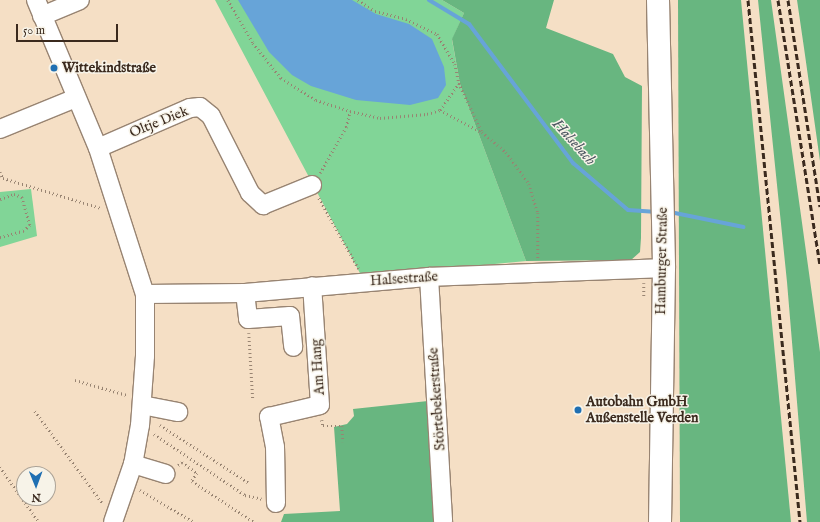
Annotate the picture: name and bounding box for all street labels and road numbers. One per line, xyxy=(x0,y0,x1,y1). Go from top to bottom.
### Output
street label: Oltje Diek xyxy=(127,103,191,141)
street label: Hamburger Straße xyxy=(653,207,671,315)
street label: Halsestraße xyxy=(370,268,438,290)
street label: Am Hang xyxy=(308,338,328,396)
street label: Störtebekerstraße xyxy=(425,347,449,451)

